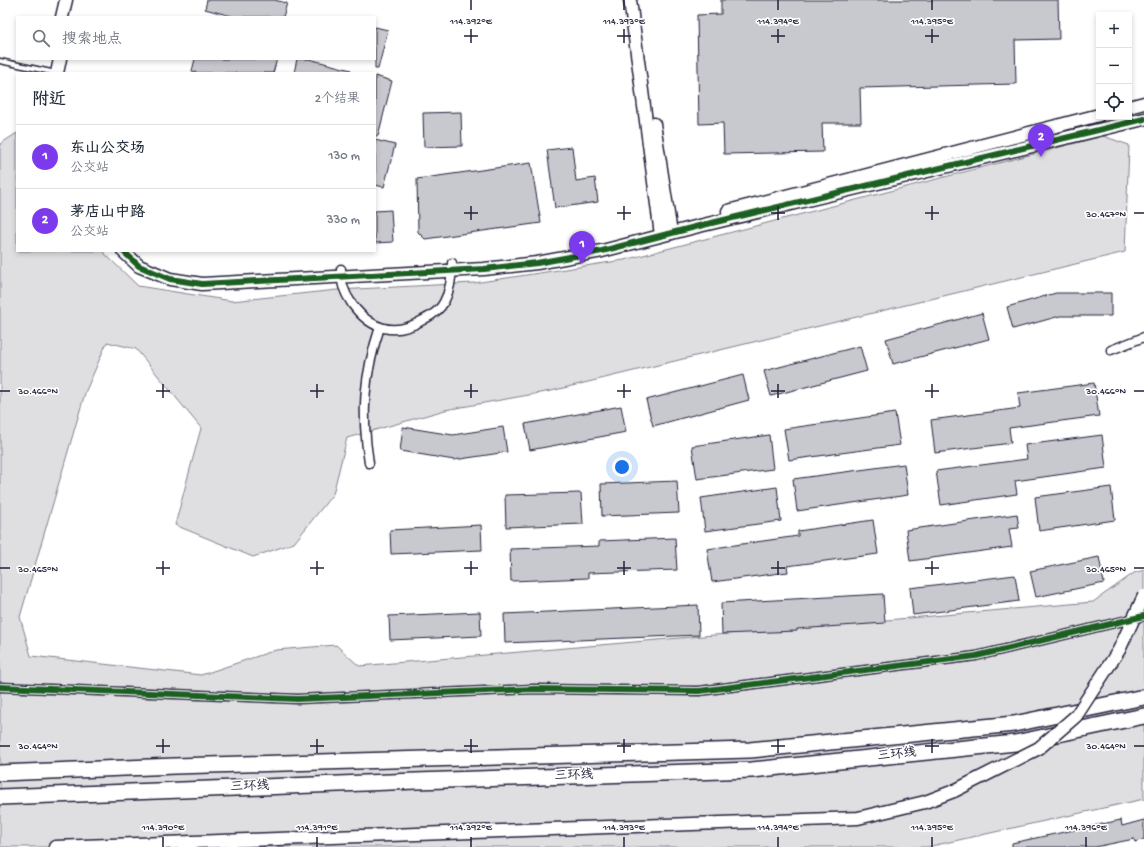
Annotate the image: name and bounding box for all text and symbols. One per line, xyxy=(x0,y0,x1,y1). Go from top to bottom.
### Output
map controls xyxy=(1096,12,1132,120)
button: + xyxy=(1096,12,1132,48)
search box xyxy=(16,16,376,60)
text: 114.392°E xyxy=(449,16,493,28)
text: 114.393°E xyxy=(602,16,646,28)
text: 114.394°E xyxy=(756,16,800,28)
text: 114.395°E xyxy=(910,16,954,28)
icon: search xyxy=(30,27,52,49)
text: 搜索地点 xyxy=(62,31,122,49)
button: − xyxy=(1096,48,1132,84)
button: locate xyxy=(1096,84,1132,120)
text: 附近 xyxy=(32,91,66,111)
text: 2个结果 xyxy=(315,92,360,107)
pin: 2 xyxy=(1028,124,1054,157)
text: 东山公交场 xyxy=(70,140,145,158)
text: 1 xyxy=(42,149,48,164)
text: 130 m xyxy=(328,149,360,164)
text: 公交站 xyxy=(70,161,109,176)
text: 茅店山中路 xyxy=(70,204,145,222)
text: 30.467°N xyxy=(1085,209,1126,221)
text: 2 xyxy=(42,213,48,228)
text: 330 m xyxy=(327,213,360,228)
text: 公交站 xyxy=(70,225,109,240)
pin: 1 xyxy=(569,231,595,264)
text: 30.466°N xyxy=(17,386,58,398)
text: 30.466°N xyxy=(1085,386,1126,398)
your location xyxy=(612,457,632,477)
text: 30.465°N xyxy=(17,564,59,576)
text: 30.465°N xyxy=(1085,564,1127,576)
text: 30.464°N xyxy=(17,741,58,753)
text: 30.464°N xyxy=(1085,741,1126,753)
street label: 三环线 xyxy=(877,745,917,764)
street label: 三环线 xyxy=(554,767,594,784)
street label: 三环线 xyxy=(230,778,270,795)
text: 114.390°E xyxy=(141,822,185,834)
text: 114.391°E xyxy=(296,822,338,834)
text: 114.392°E xyxy=(449,822,493,834)
text: 114.393°E xyxy=(602,822,646,834)
text: 114.394°E xyxy=(756,822,800,834)
text: 114.395°E xyxy=(910,822,954,834)
text: 114.396°E xyxy=(1064,822,1108,834)

